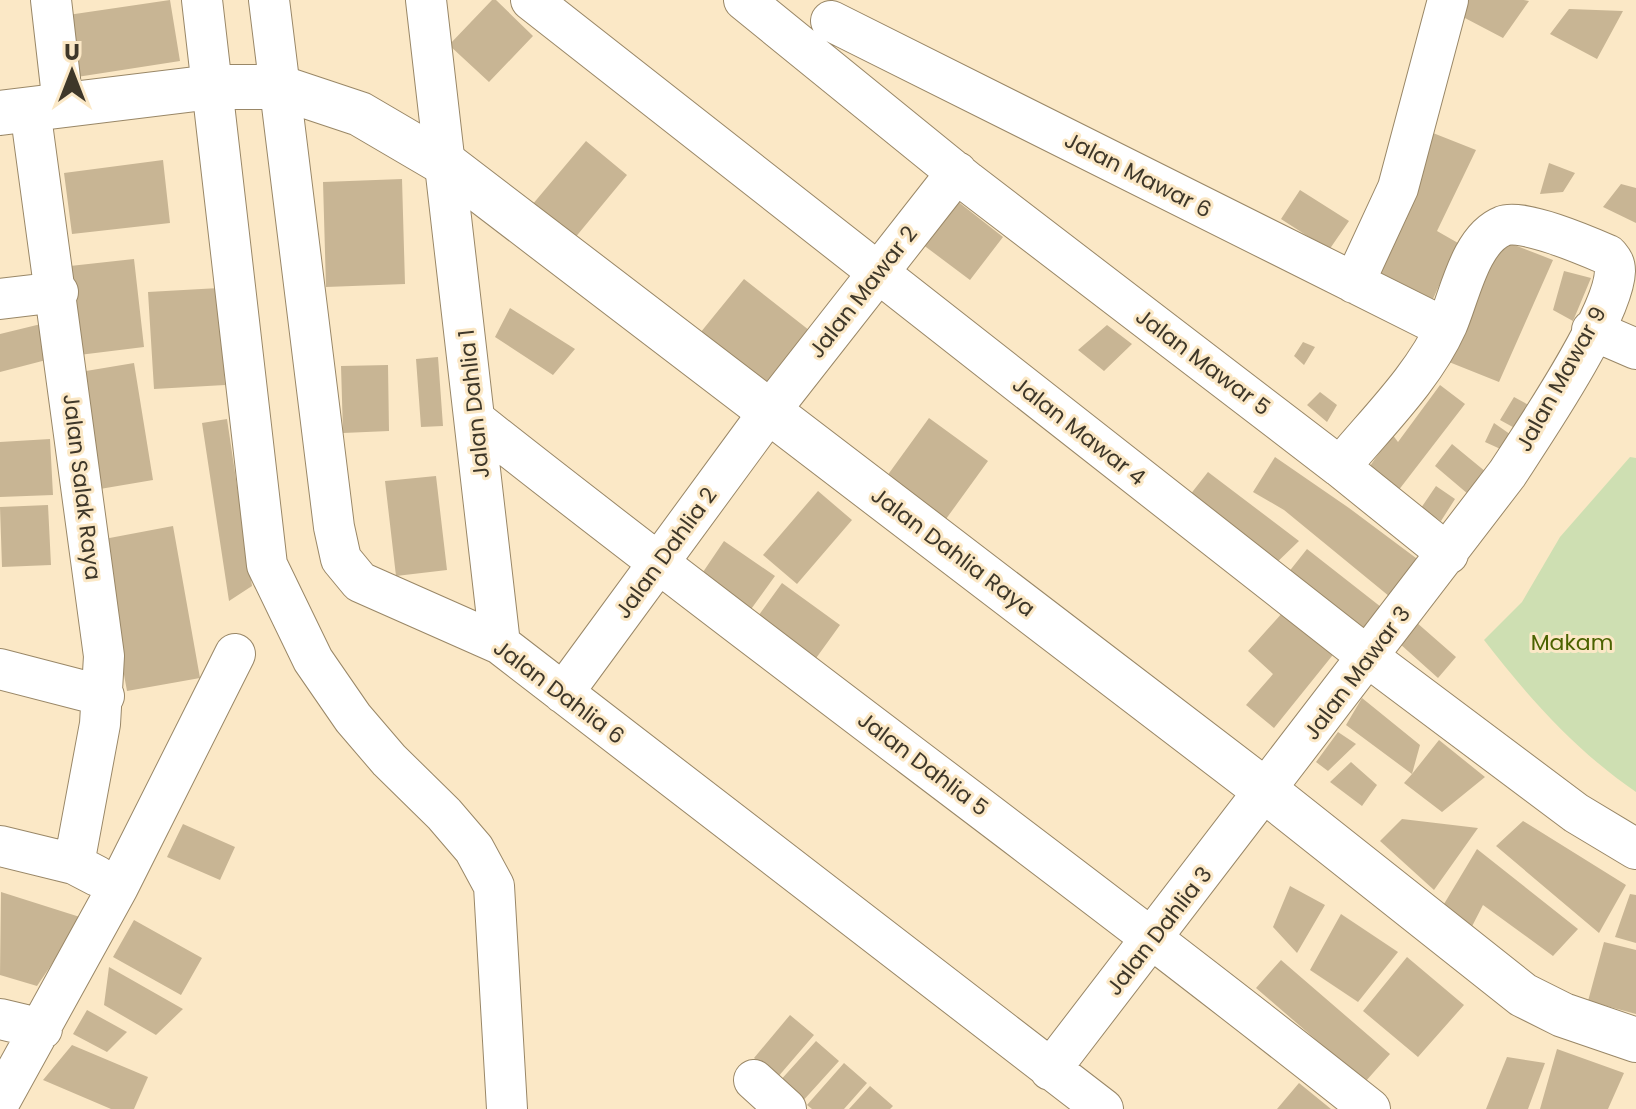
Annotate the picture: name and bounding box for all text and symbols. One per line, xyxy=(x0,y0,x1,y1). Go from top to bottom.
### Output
north arrow xyxy=(32,32,112,112)
text: U xyxy=(64,37,80,68)
street label: Jalan Mawar 6 xyxy=(1059,125,1217,225)
street label: Jalan Mawar 2 xyxy=(801,219,925,365)
street label: Jalan Mawar 5 xyxy=(1129,301,1277,423)
street label: Jalan Mawar 9 xyxy=(1508,301,1614,457)
street label: Jalan Dahlia 1 xyxy=(451,328,497,480)
street label: Jalan Mawar 4 xyxy=(1006,369,1152,493)
street label: Jalan Salak Raya xyxy=(55,392,109,582)
street label: Jalan Dahlia Raya xyxy=(864,480,1042,624)
street label: Jalan Dahlia 2 xyxy=(608,481,724,625)
street label: Jalan Mawar 3 xyxy=(1296,600,1418,746)
park label: Makam xyxy=(1531,627,1613,658)
street label: Jalan Dahlia 6 xyxy=(487,632,631,752)
street label: Jalan Dahlia 5 xyxy=(851,704,995,824)
street label: Jalan Dahlia 3 xyxy=(1099,860,1219,1002)

